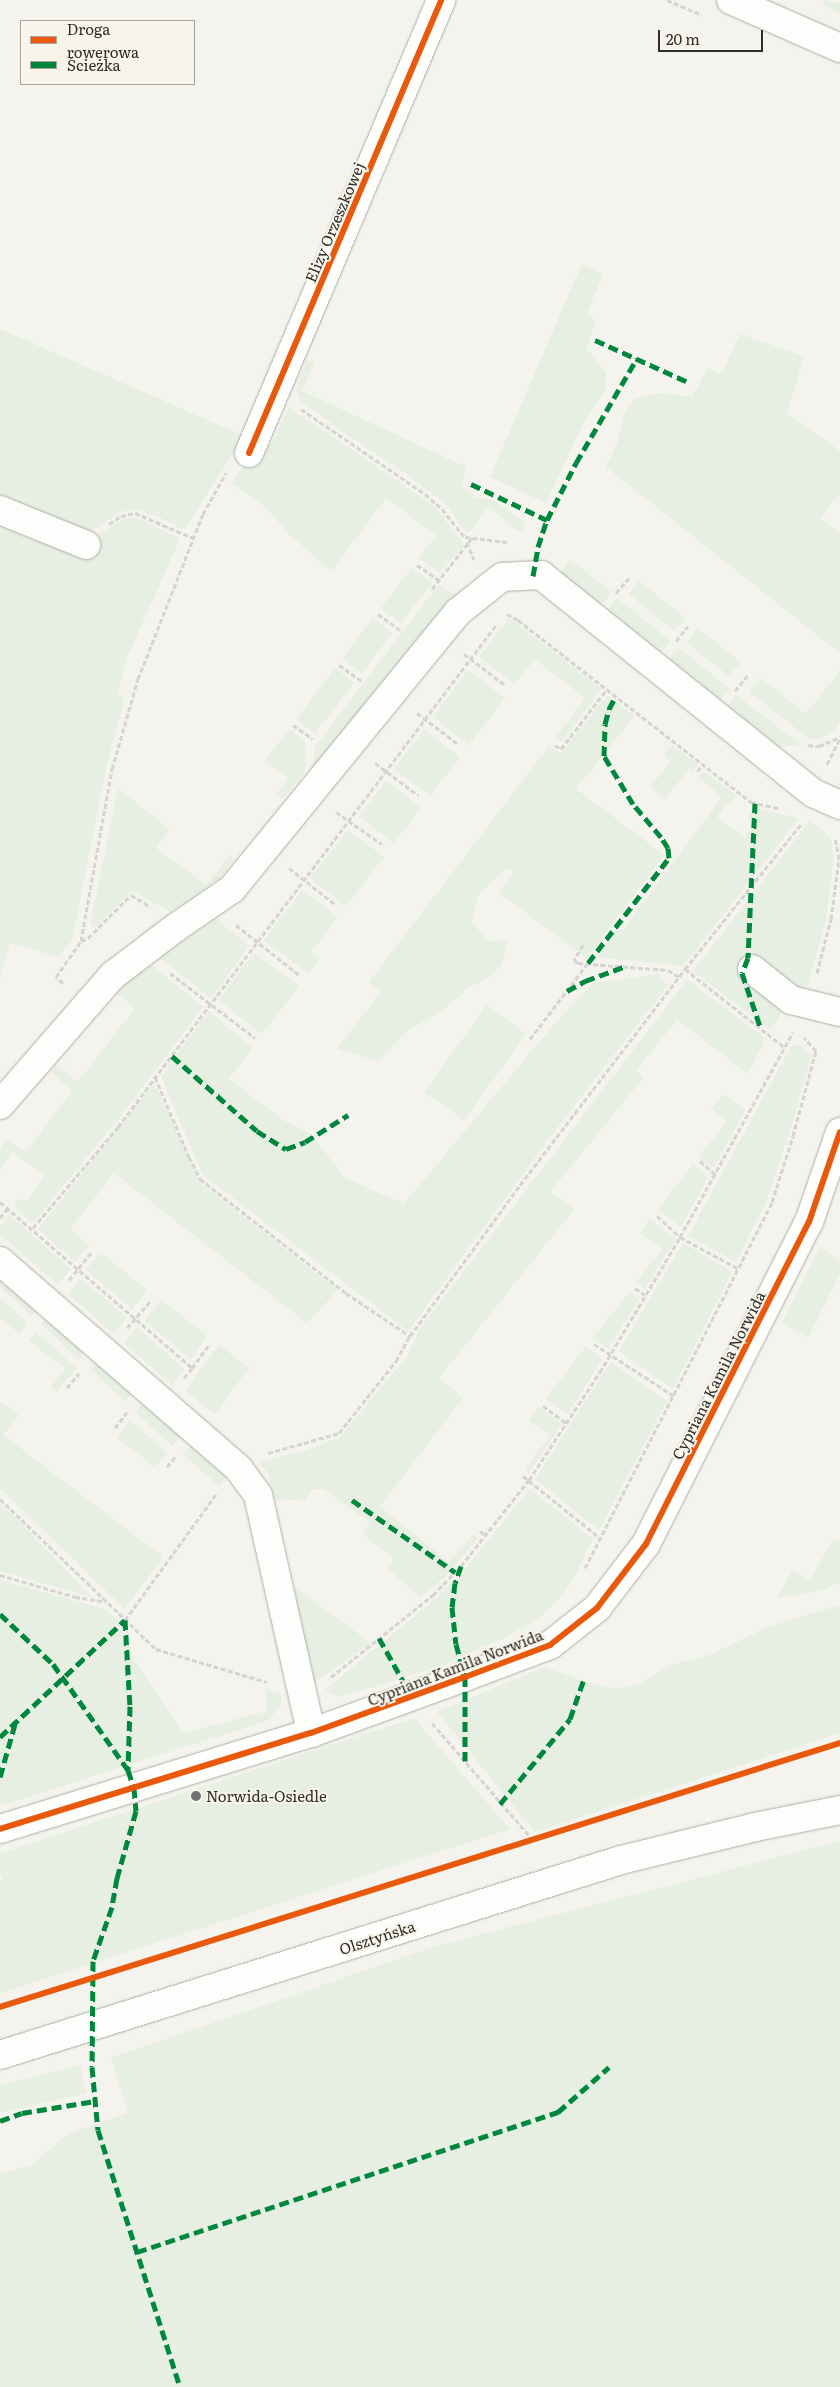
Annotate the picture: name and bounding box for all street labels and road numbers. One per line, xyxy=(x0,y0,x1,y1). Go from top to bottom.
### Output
street label: Elizy Orzeszkowej xyxy=(301,159,367,285)
street label: Cypriana Kamila Norwida xyxy=(668,1288,768,1462)
street label: Cypriana Kamila Norwida xyxy=(365,1625,545,1709)
street label: Olsztyńska xyxy=(337,1916,417,1958)

